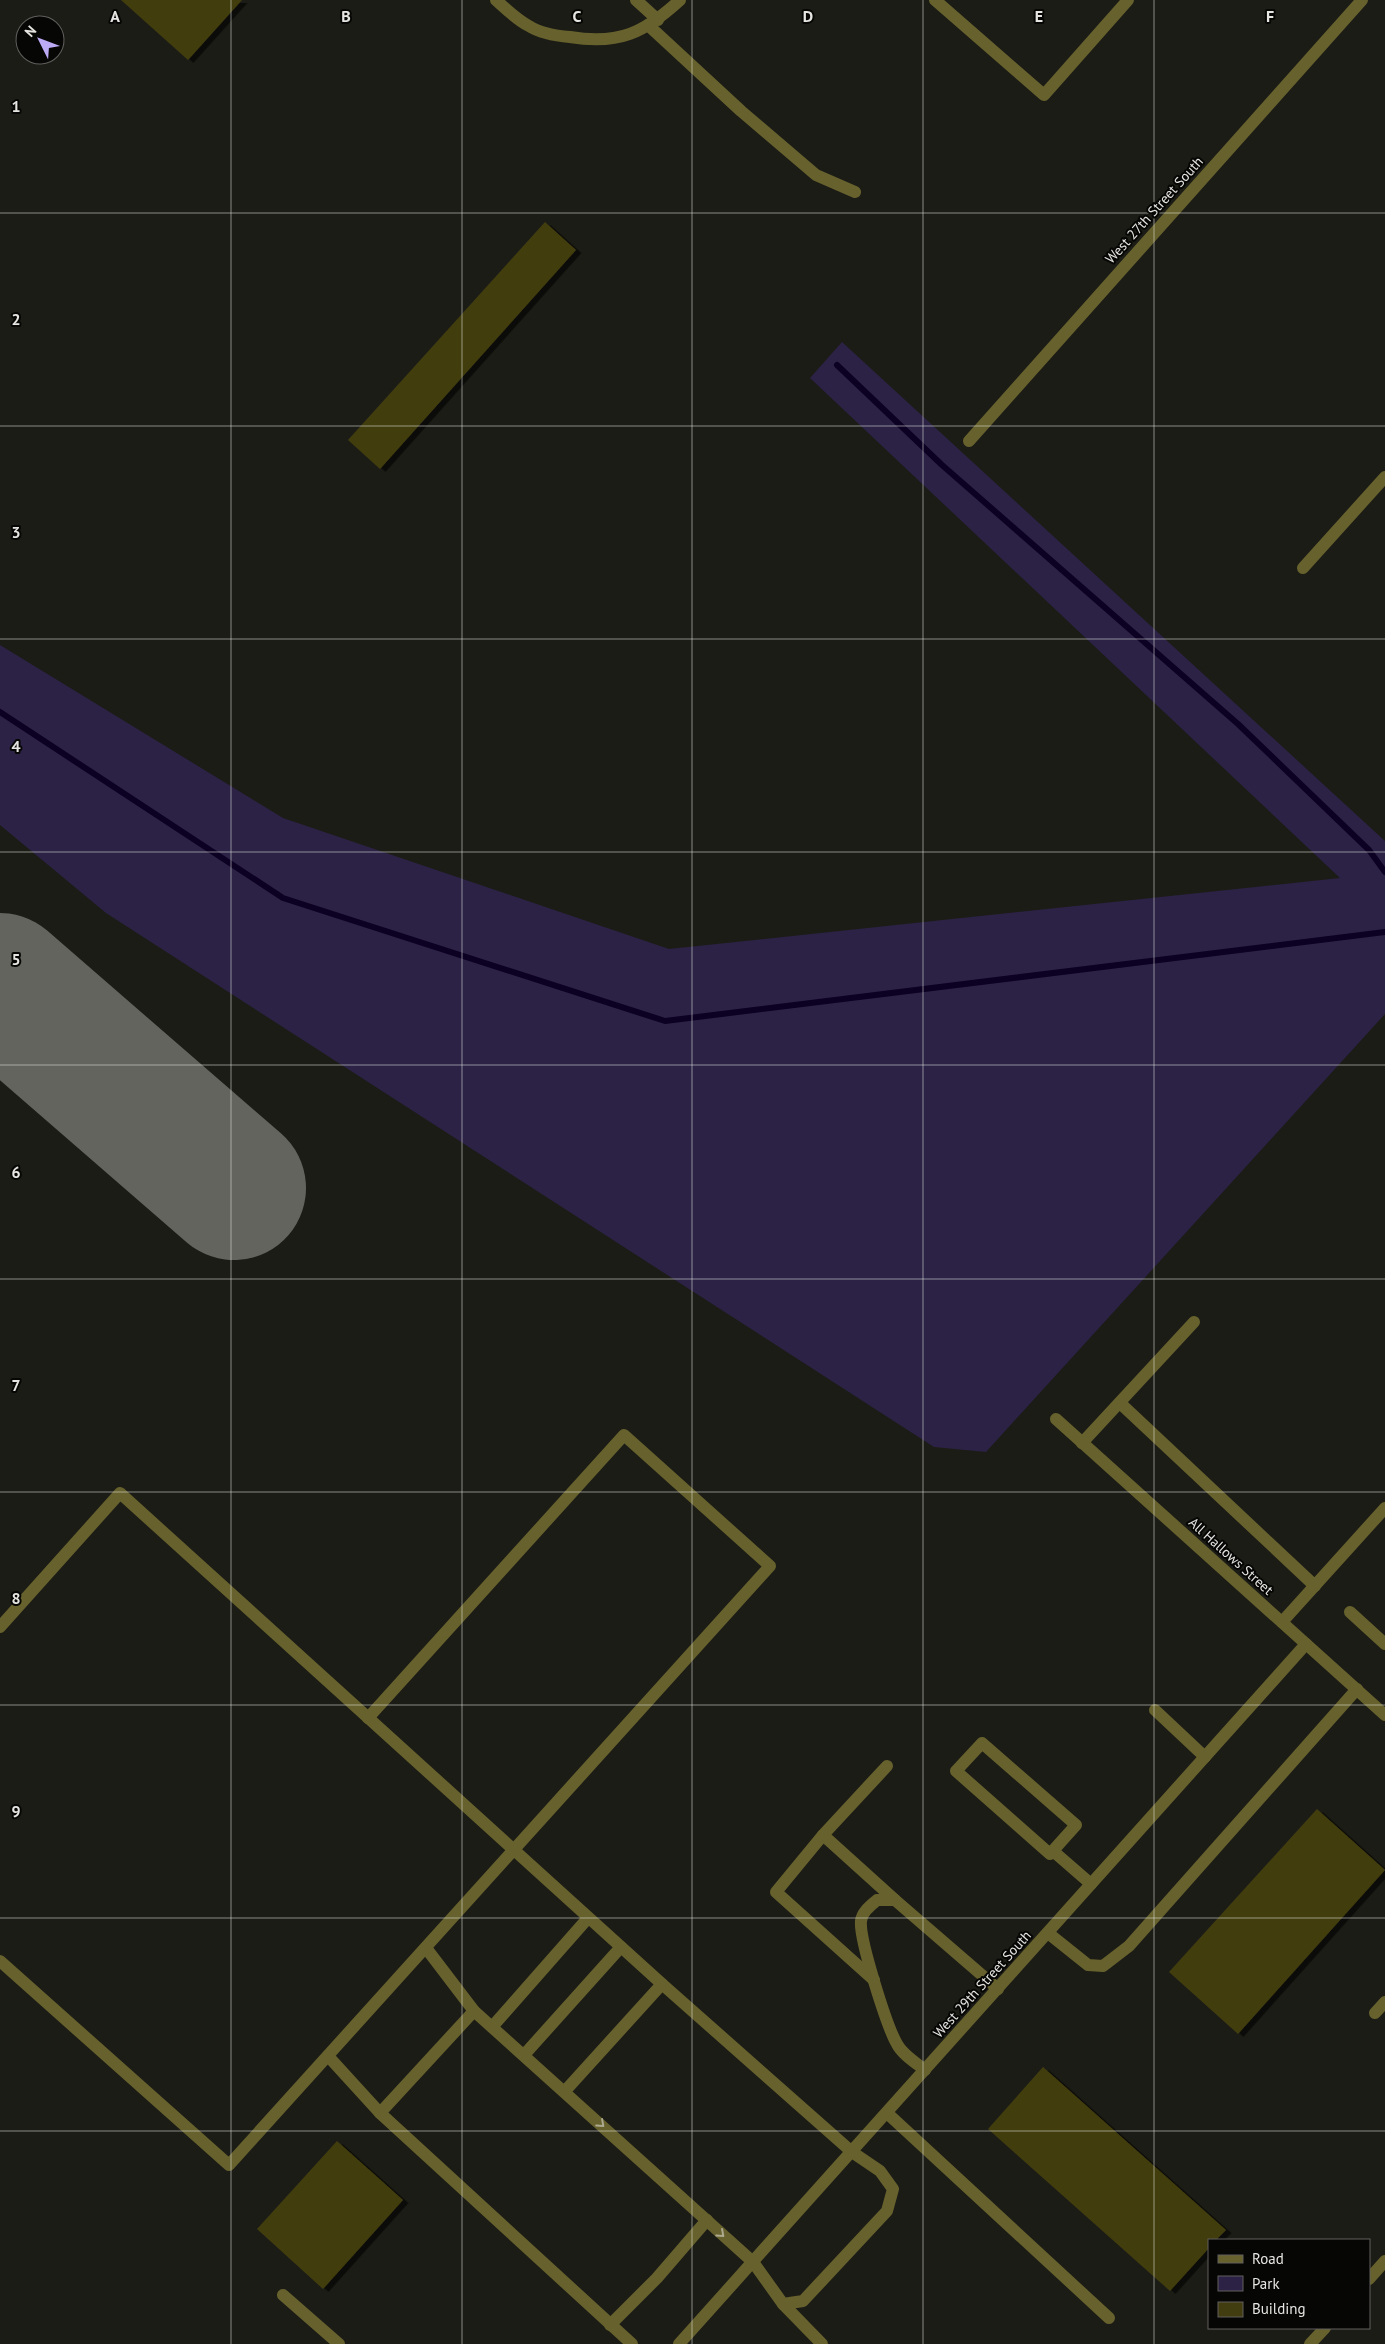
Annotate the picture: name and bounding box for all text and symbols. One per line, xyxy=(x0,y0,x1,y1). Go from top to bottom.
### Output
text: A xyxy=(110,6,120,26)
text: B xyxy=(341,6,351,26)
text: C xyxy=(573,6,582,26)
text: D xyxy=(803,6,813,26)
text: E xyxy=(1035,6,1043,26)
text: F xyxy=(1266,6,1274,26)
north arrow xyxy=(15,15,65,65)
text: N xyxy=(21,22,40,41)
text: 1 xyxy=(11,96,21,116)
street label: West 27th Street South xyxy=(1101,153,1207,267)
text: 2 xyxy=(11,309,21,329)
text: 3 xyxy=(11,522,21,542)
text: 4 xyxy=(11,736,21,756)
text: 5 xyxy=(11,949,21,969)
text: 6 xyxy=(11,1162,21,1182)
text: 7 xyxy=(11,1375,21,1395)
street label: All Hallows Street xyxy=(1185,1513,1277,1599)
text: 8 xyxy=(11,1588,21,1608)
text: 9 xyxy=(11,1801,21,1821)
street label: West 29th Street South xyxy=(929,1927,1035,2041)
one-way arrow xyxy=(596,2118,605,2127)
one-way arrow xyxy=(716,2228,725,2237)
legend xyxy=(1208,2239,1370,2329)
text: Road xyxy=(1252,2249,1284,2268)
text: Park xyxy=(1252,2274,1280,2293)
text: Building xyxy=(1252,2299,1306,2318)

